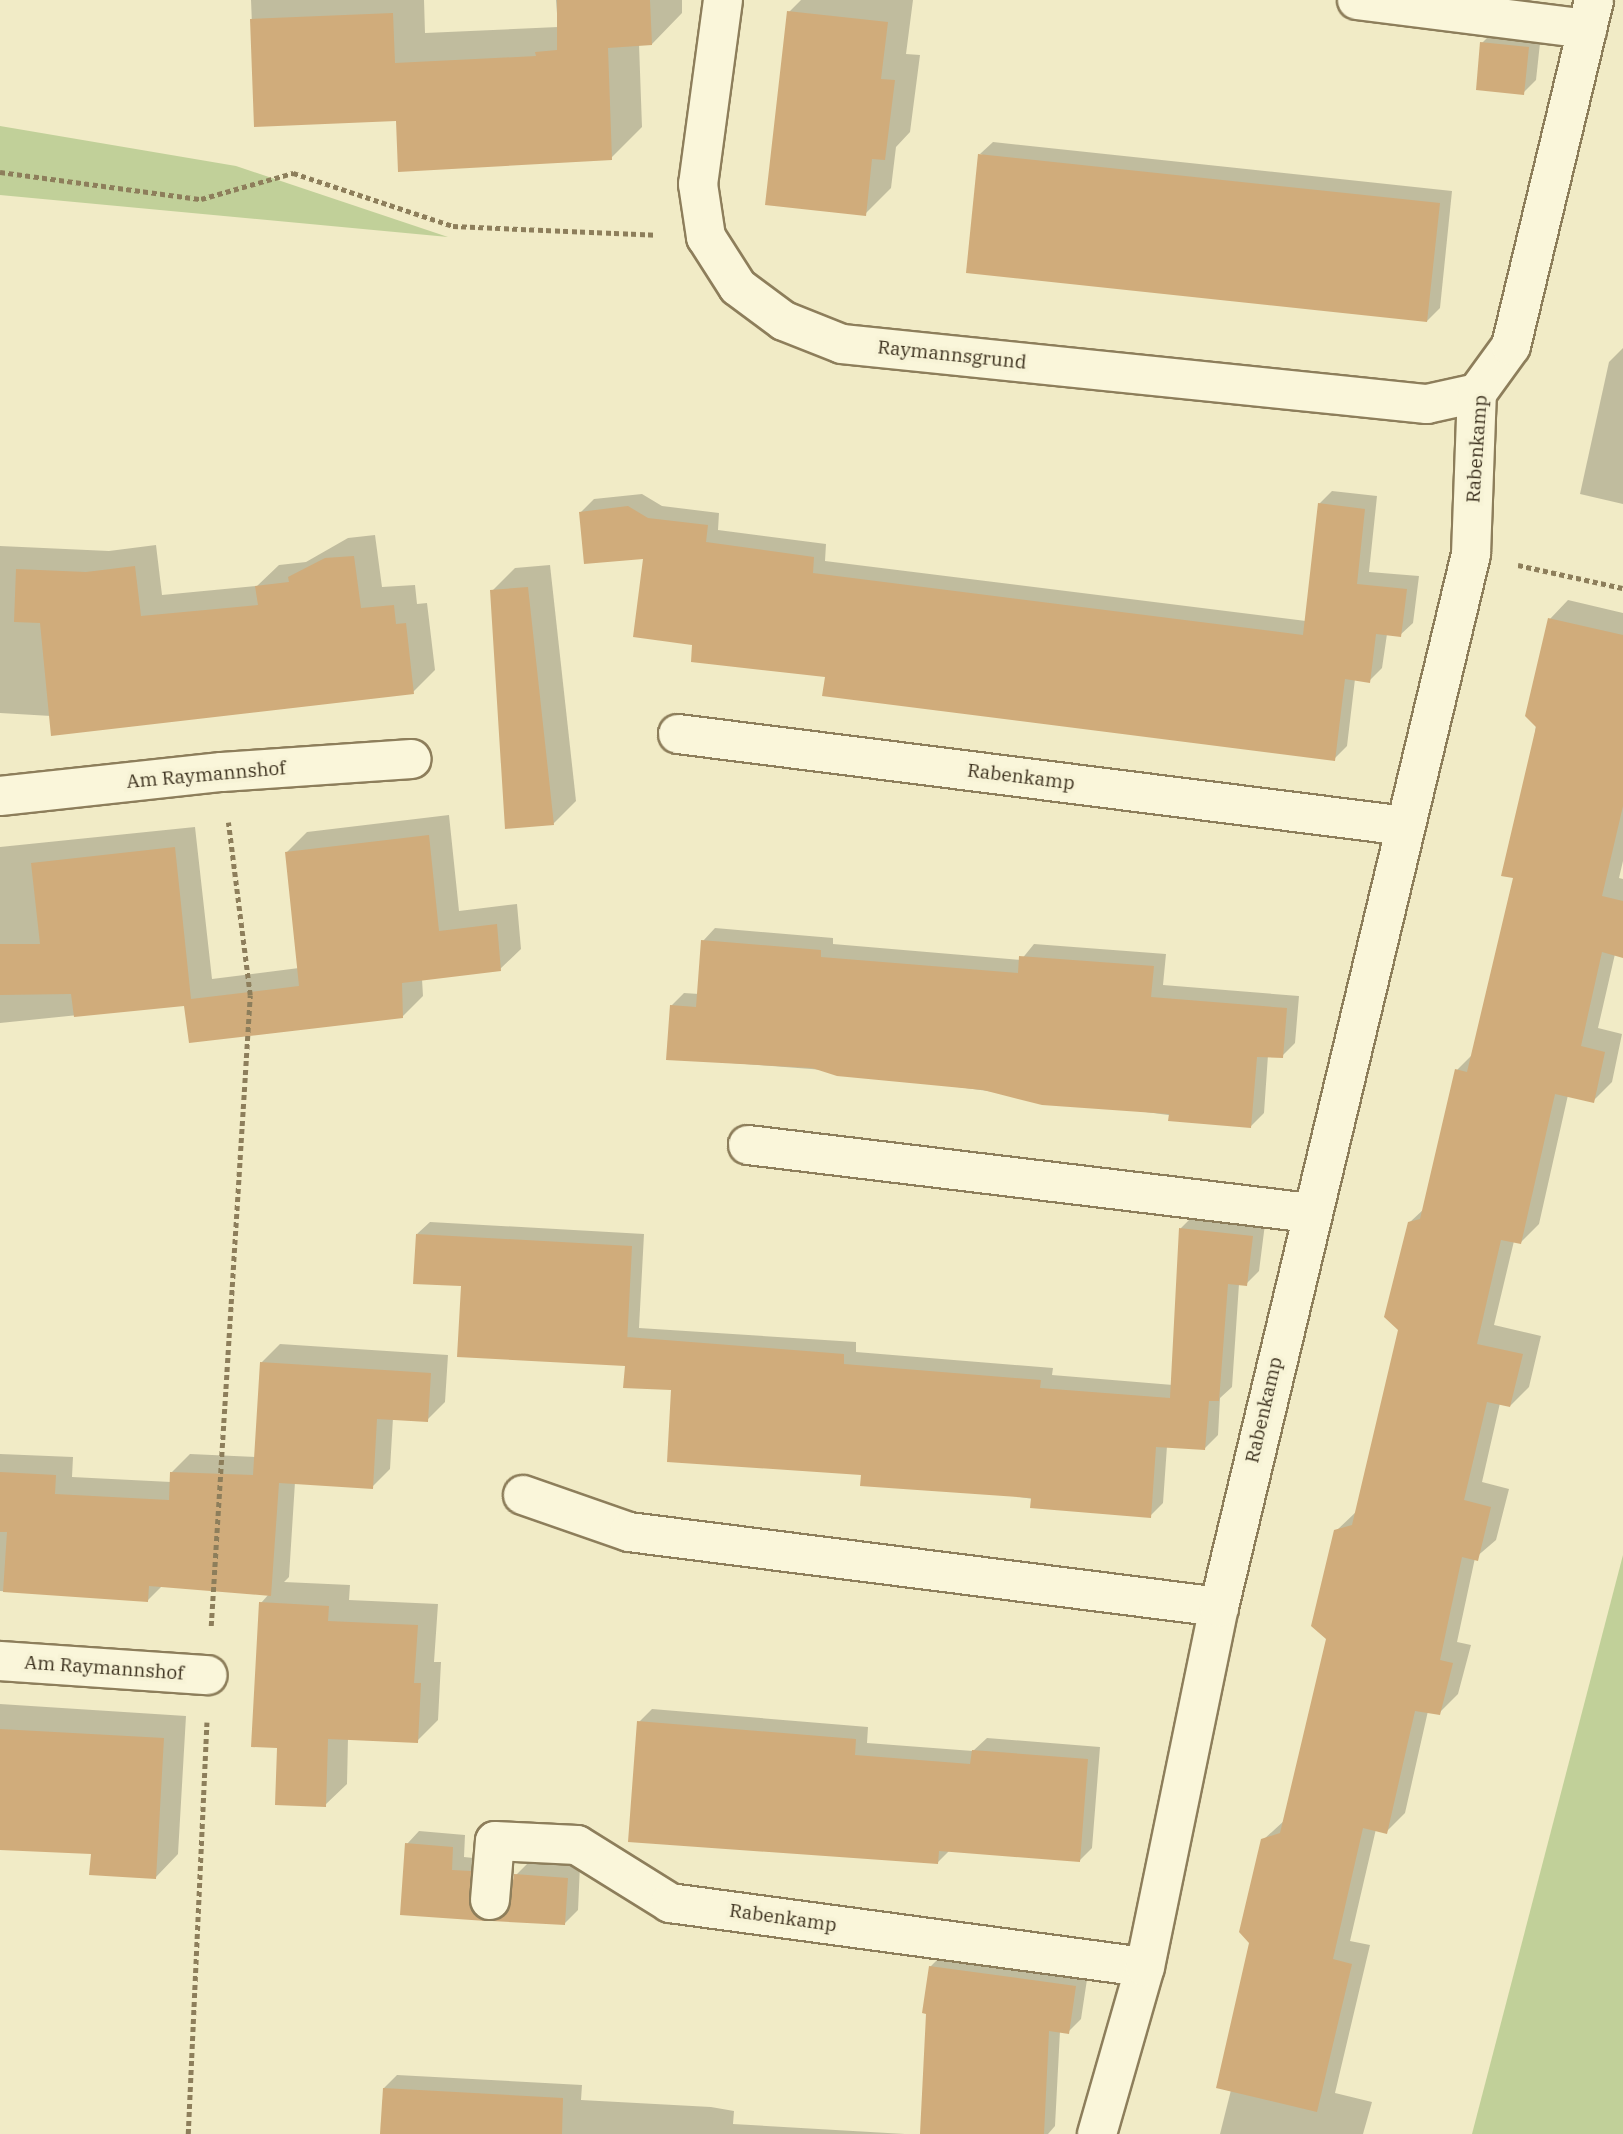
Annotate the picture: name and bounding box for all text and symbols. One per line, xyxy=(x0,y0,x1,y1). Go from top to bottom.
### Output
street label: Raymannsgrund xyxy=(876,336,1028,374)
street label: Rabenkamp xyxy=(1462,394,1492,504)
street label: Am Raymannshof xyxy=(125,757,287,793)
street label: Rabenkamp xyxy=(966,759,1076,795)
street label: Rabenkamp xyxy=(1241,1355,1287,1465)
street label: Am Raymannshof xyxy=(24,1651,184,1685)
street label: Rabenkamp xyxy=(728,1899,838,1937)

